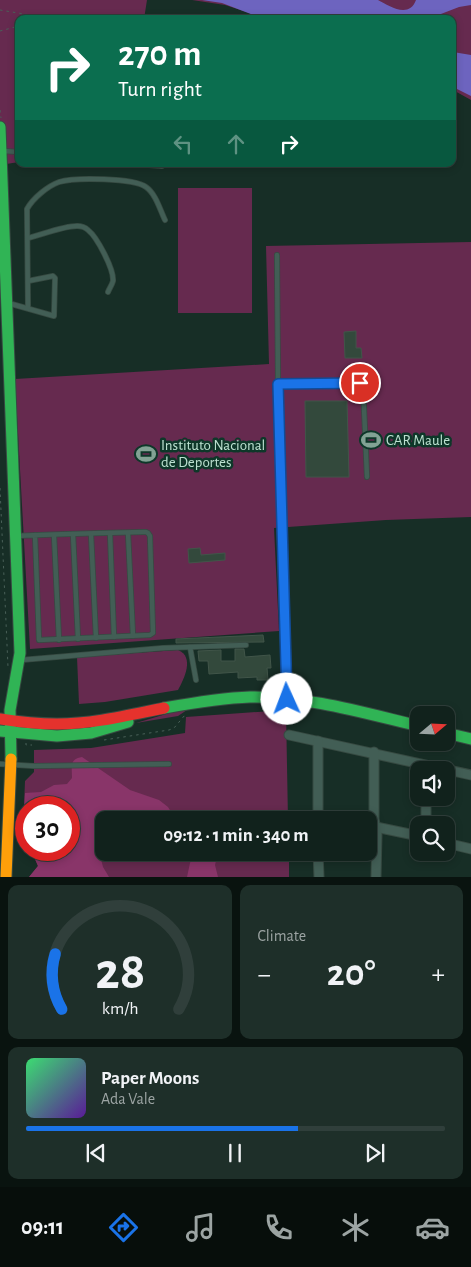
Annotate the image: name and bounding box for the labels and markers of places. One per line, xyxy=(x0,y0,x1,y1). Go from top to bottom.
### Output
pin xyxy=(339,362,381,404)
sports icon: CAR Maule xyxy=(360,429,382,451)
place label: CAR Maule xyxy=(386,433,450,448)
place label: Instituto Nacional de Deportes xyxy=(161,438,265,470)
sports icon: Instituto Nacional de Deportes xyxy=(135,443,157,465)

